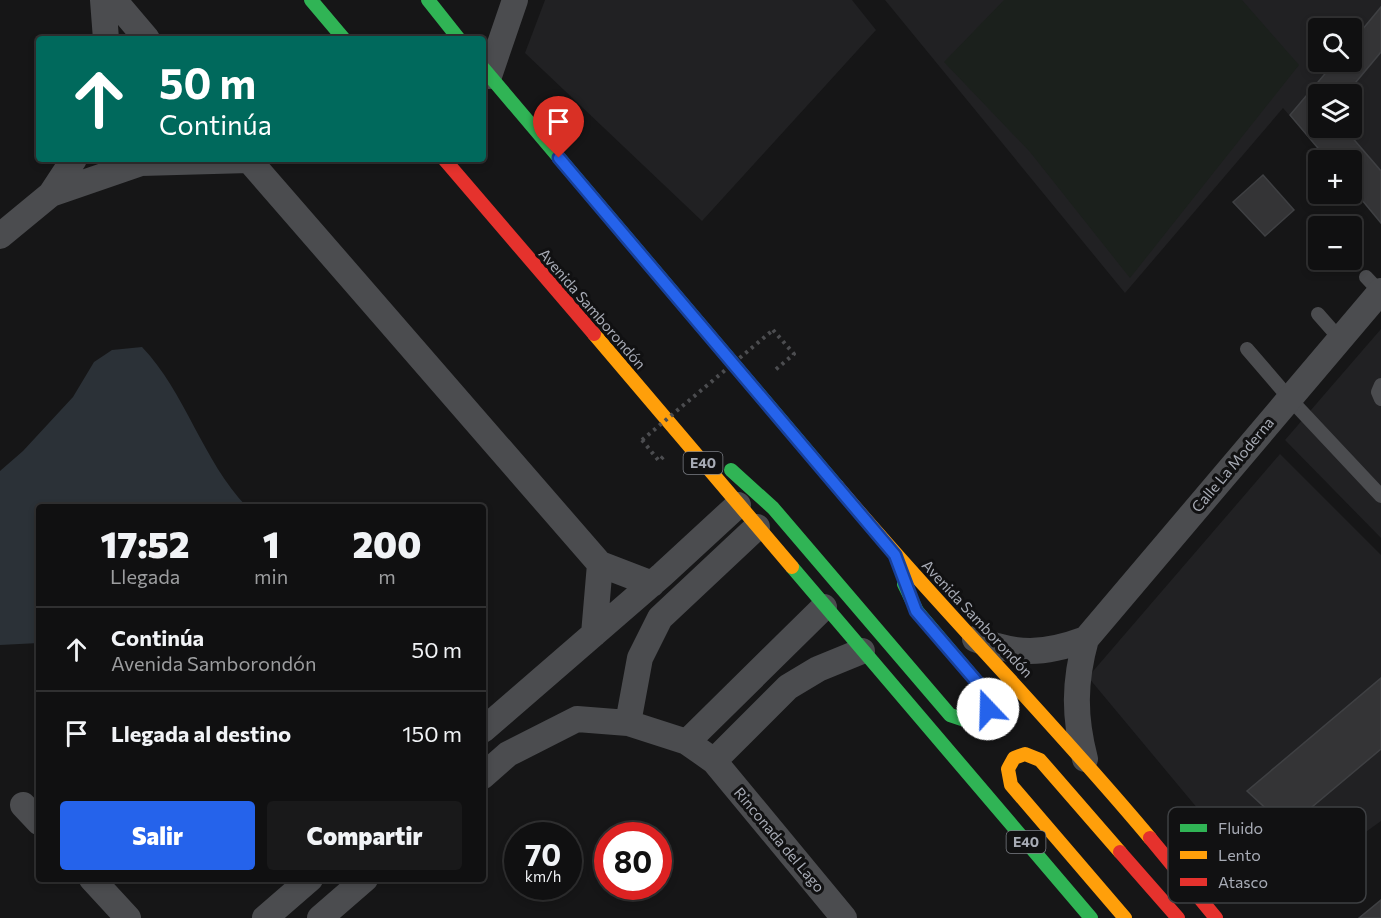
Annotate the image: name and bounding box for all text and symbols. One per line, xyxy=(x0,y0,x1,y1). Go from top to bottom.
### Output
map controls xyxy=(1308,18,1362,270)
button: search xyxy=(1308,18,1362,72)
text: 50 m xyxy=(159,56,256,108)
icon: ahead xyxy=(60,60,138,138)
button: layers xyxy=(1308,84,1362,138)
pin xyxy=(533,96,584,158)
icon: arrive xyxy=(542,105,575,138)
text: Continúa xyxy=(159,108,272,141)
button: + xyxy=(1308,150,1362,204)
button: − xyxy=(1308,216,1362,270)
street label: Avenida Samborondón xyxy=(535,244,650,372)
street label: Calle La Moderna xyxy=(1187,413,1277,515)
road number: E40 xyxy=(684,452,722,474)
text: 17:52 xyxy=(101,521,190,565)
text: 1 xyxy=(263,521,279,565)
text: 200 xyxy=(353,521,421,565)
street label: Avenida Samborondón xyxy=(919,556,1037,681)
text: Llegada xyxy=(110,564,180,588)
text: min xyxy=(254,564,288,588)
text: m xyxy=(378,564,396,588)
text: Continúa xyxy=(111,624,204,651)
icon: ahead xyxy=(60,633,93,666)
text: 50 m xyxy=(412,636,462,663)
text: Avenida Samborondón xyxy=(111,651,316,675)
position arrow xyxy=(956,677,1020,741)
icon: arrive xyxy=(60,717,93,750)
text: Llegada al destino xyxy=(111,720,291,747)
text: 150 m xyxy=(402,720,462,747)
street label: Rinconada del Lago xyxy=(731,783,829,895)
button: Salir xyxy=(60,801,255,870)
button: Compartir xyxy=(267,801,462,870)
legend xyxy=(1168,807,1366,903)
text: Fluido xyxy=(1218,818,1263,837)
speed limit sign: 80 xyxy=(594,822,672,900)
road number: E40 xyxy=(1006,831,1046,853)
text: 70 xyxy=(525,835,561,872)
text: Lento xyxy=(1218,845,1261,864)
text: km/h xyxy=(525,867,561,885)
text: Atasco xyxy=(1218,872,1268,891)

